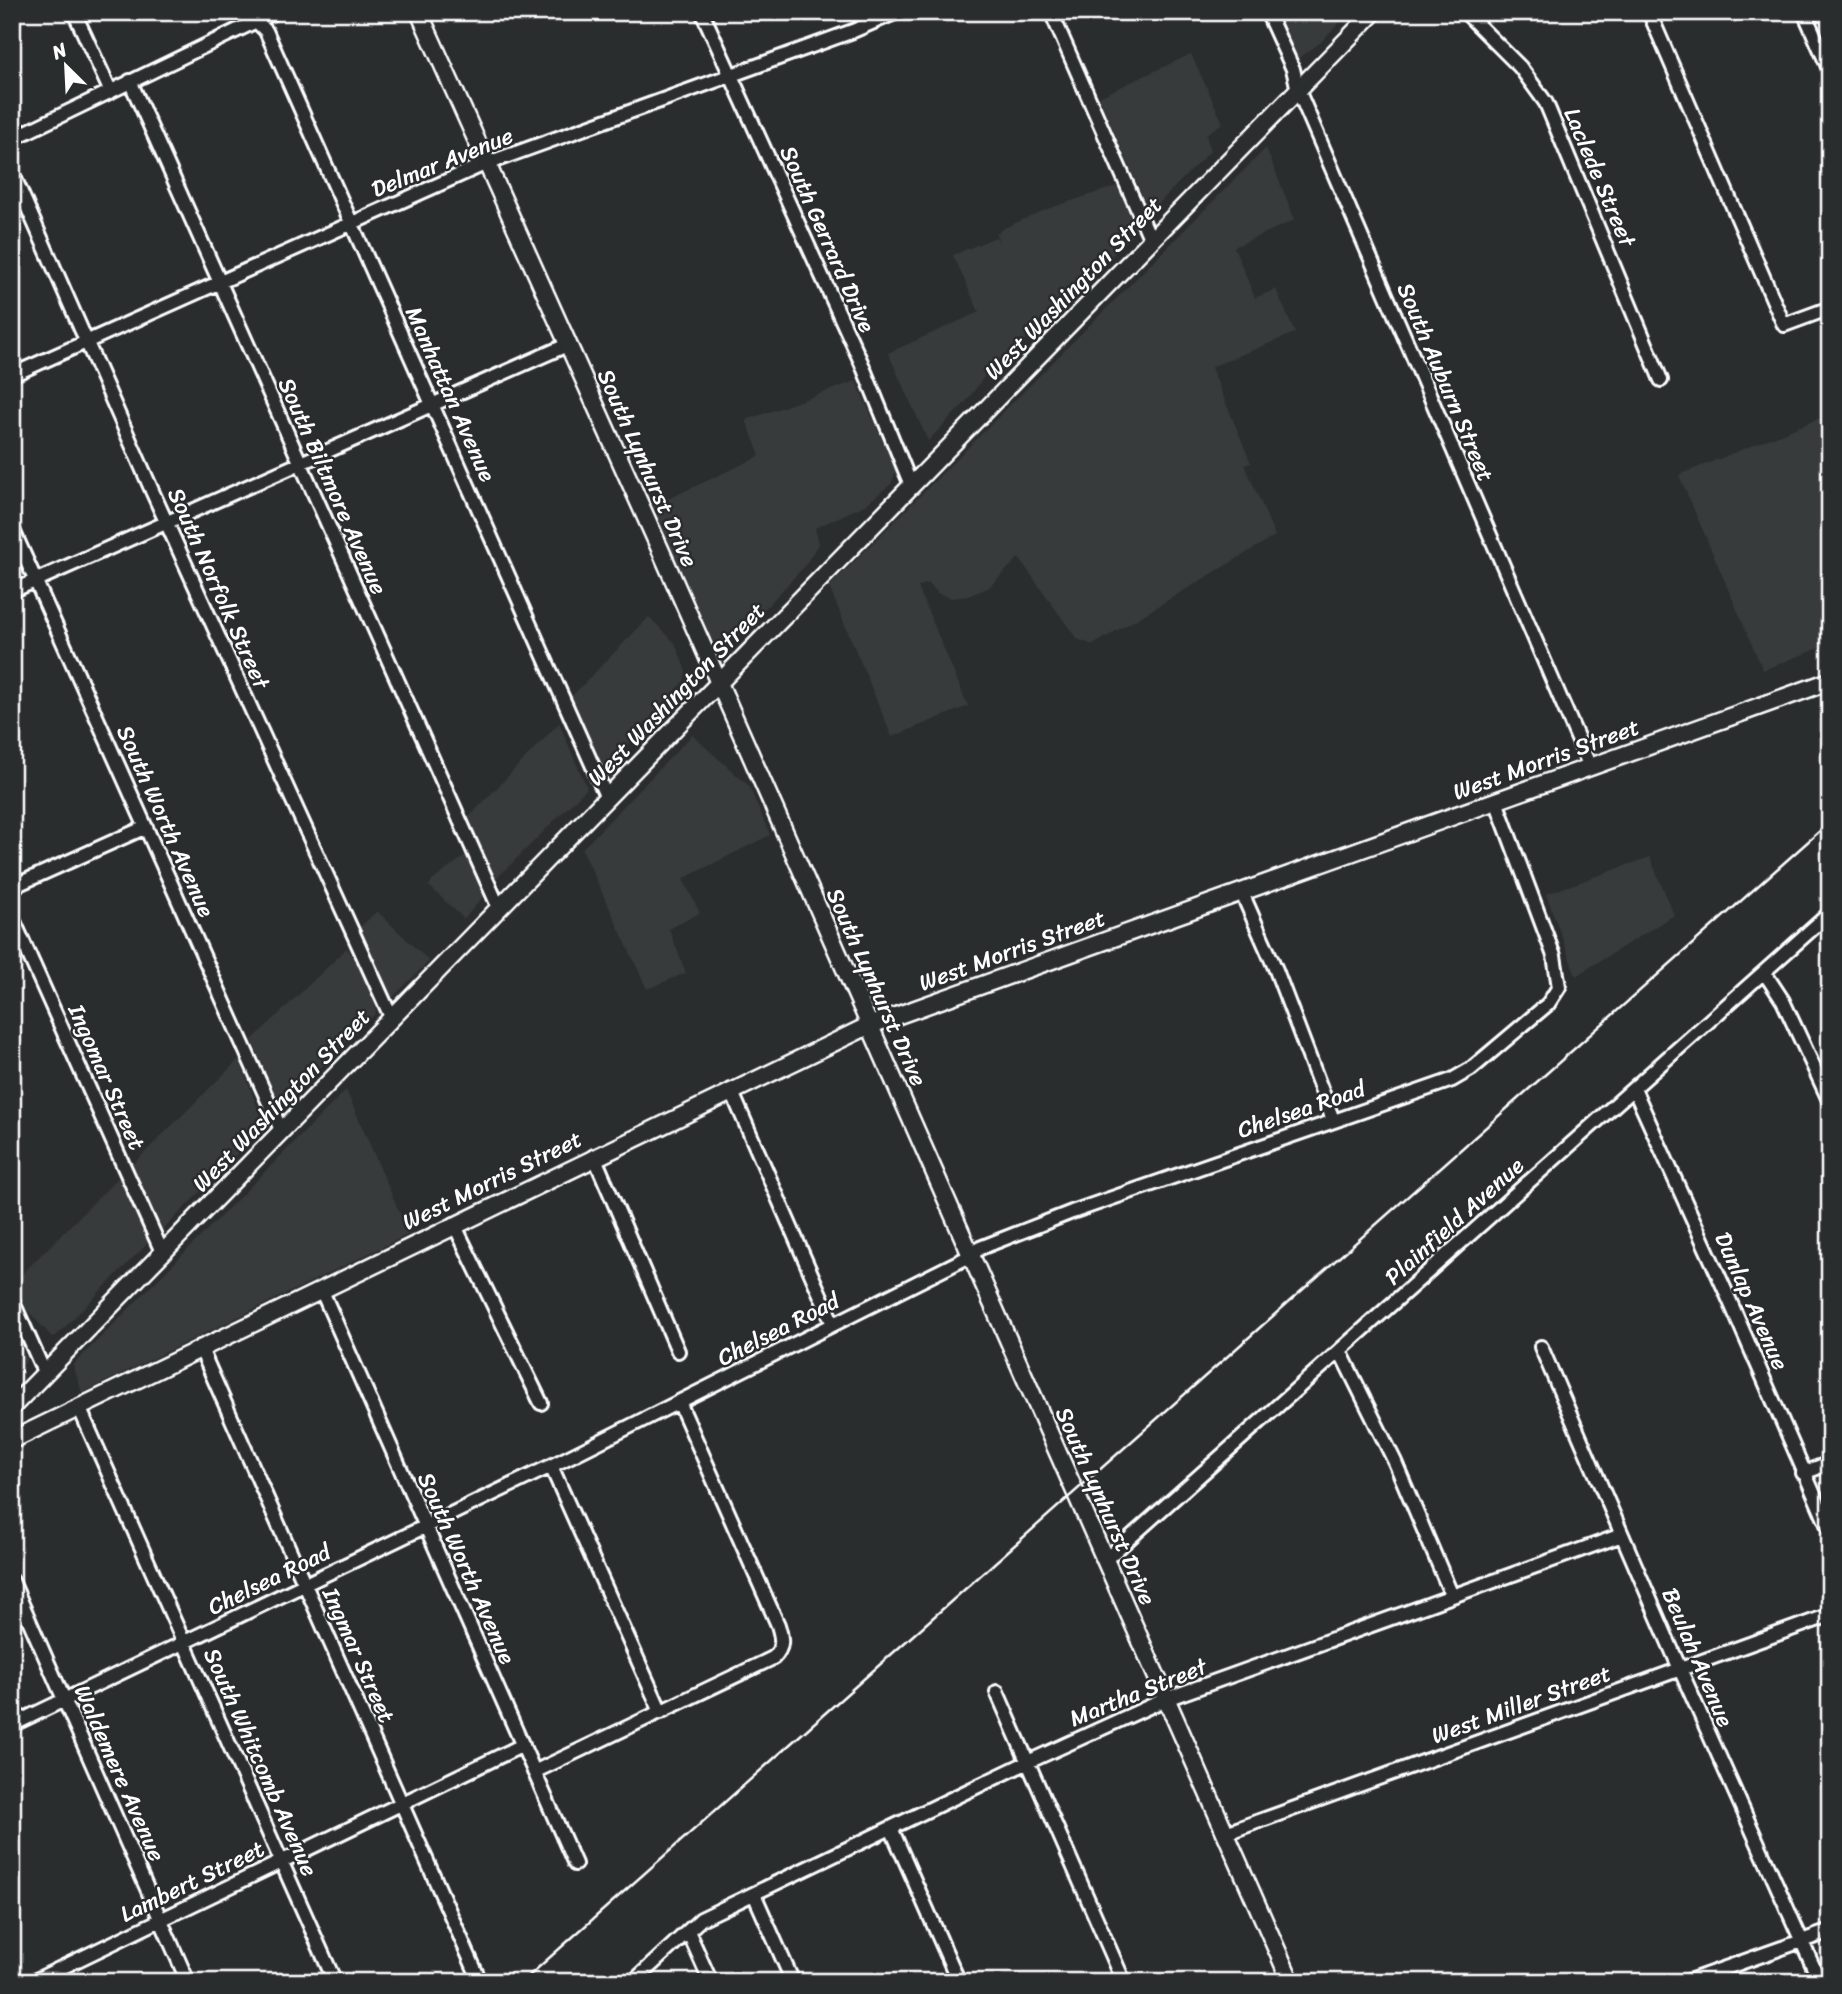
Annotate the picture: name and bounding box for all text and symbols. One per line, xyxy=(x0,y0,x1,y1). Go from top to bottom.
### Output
north arrow xyxy=(32,32,102,102)
text: N xyxy=(46,33,73,69)
street label: Laclede Street xyxy=(1552,101,1648,255)
street label: Delmar Avenue xyxy=(365,115,520,210)
street label: South Gerrard Drive xyxy=(768,139,887,339)
street label: West Washington Street xyxy=(974,186,1173,390)
street label: South Auburn Street xyxy=(1385,276,1506,488)
street label: Manhattan Avenue xyxy=(393,300,508,489)
street label: South Lynhurst Drive xyxy=(585,362,710,574)
street label: South Biltmore Avenue xyxy=(266,371,399,602)
street label: South Norfolk Street xyxy=(156,481,282,697)
street label: West Washington Street xyxy=(577,592,776,796)
street label: West Morris Street xyxy=(1447,707,1645,812)
street label: South Worth Avenue xyxy=(105,718,226,924)
street label: South Lynhurst Drive xyxy=(814,881,939,1093)
street label: West Morris Street xyxy=(913,898,1111,1003)
street label: Ingomar Street xyxy=(56,997,157,1157)
street label: West Washington Street xyxy=(182,998,381,1202)
street label: Chelsea Road xyxy=(1232,1068,1372,1150)
street label: West Morris Street xyxy=(395,1119,589,1242)
street label: Plainfield Avenue xyxy=(1375,1147,1534,1296)
street label: Dunlap Avenue xyxy=(1703,1225,1800,1377)
street label: Chelsea Road xyxy=(710,1280,848,1378)
street label: South Lynhurst Drive xyxy=(1043,1400,1168,1612)
street label: South Worth Avenue xyxy=(406,1465,527,1671)
street label: Chelsea Road xyxy=(201,1531,340,1627)
street label: Ingmar Street xyxy=(310,1580,407,1730)
street label: Beulah Avenue xyxy=(1650,1581,1745,1733)
street label: South Whitcomb Avenue xyxy=(192,1641,330,1883)
street label: Martha Street xyxy=(1063,1646,1215,1739)
street label: West Miller Street xyxy=(1426,1653,1617,1756)
street label: Waldemere Avenue xyxy=(62,1678,177,1868)
street label: Lambert Street xyxy=(113,1829,272,1934)

